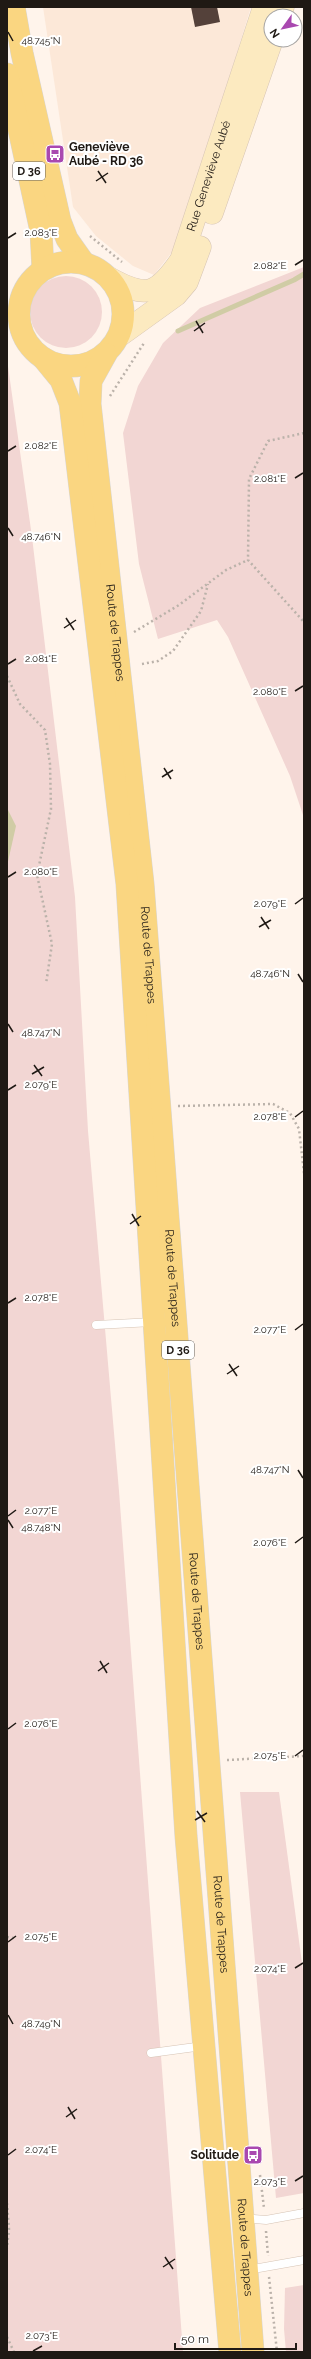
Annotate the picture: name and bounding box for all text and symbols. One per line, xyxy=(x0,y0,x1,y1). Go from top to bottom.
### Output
north arrow xyxy=(263,8,303,48)
text: N xyxy=(267,26,283,40)
text: 48.745°N xyxy=(21,35,61,46)
street label: Rue Geneviève Aubé xyxy=(184,119,233,233)
place label: Geneviève Aubé - RD 36 xyxy=(69,140,143,168)
bus stop icon: Geneviève Aubé - RD 36 xyxy=(44,143,66,165)
road number: D 36 xyxy=(13,162,45,180)
text: 2.083°E xyxy=(24,227,58,238)
text: 2.082°E xyxy=(254,260,287,271)
text: 2.082°E xyxy=(25,440,58,451)
text: 2.081°E xyxy=(254,473,286,484)
text: 48.746°N xyxy=(21,531,61,542)
street label: Route de Trappes xyxy=(103,583,128,682)
text: 2.081°E xyxy=(25,653,57,664)
text: 2.080°E xyxy=(253,686,287,697)
text: 2.080°E xyxy=(24,866,58,877)
text: 2.079°E xyxy=(254,898,286,909)
street label: Route de Trappes xyxy=(138,906,159,1004)
text: 48.746°N xyxy=(250,968,290,979)
text: 48.747°N xyxy=(21,1027,61,1038)
text: 2.079°E xyxy=(25,1079,57,1090)
text: 2.078°E xyxy=(253,1111,287,1122)
street label: Route de Trappes xyxy=(162,1229,183,1328)
text: 2.078°E xyxy=(24,1292,58,1303)
text: 2.077°E xyxy=(254,1324,286,1335)
road number: D 36 xyxy=(162,1341,194,1359)
text: 48.747°N xyxy=(250,1464,290,1475)
text: 2.077°E xyxy=(25,1505,57,1516)
text: 48.748°N xyxy=(21,1522,61,1533)
text: 2.076°E xyxy=(253,1537,287,1548)
street label: Route de Trappes xyxy=(186,1552,207,1651)
text: 2.076°E xyxy=(24,1718,58,1729)
text: 2.075°E xyxy=(254,1750,286,1761)
street label: Route de Trappes xyxy=(210,1875,232,1974)
text: 2.075°E xyxy=(25,1931,57,1942)
text: 2.074°E xyxy=(254,1963,286,1974)
text: 48.749°N xyxy=(21,2018,61,2029)
text: 2.074°E xyxy=(25,2144,57,2155)
bus stop icon: Solitude xyxy=(242,2144,264,2166)
place label: Solitude xyxy=(191,2148,239,2162)
text: 2.073°E xyxy=(254,2176,286,2187)
street label: Route de Trappes xyxy=(235,2198,256,2297)
scale bar xyxy=(175,2325,296,2351)
text: 2.073°E xyxy=(26,2330,58,2341)
text: 50 m xyxy=(181,2332,209,2346)

